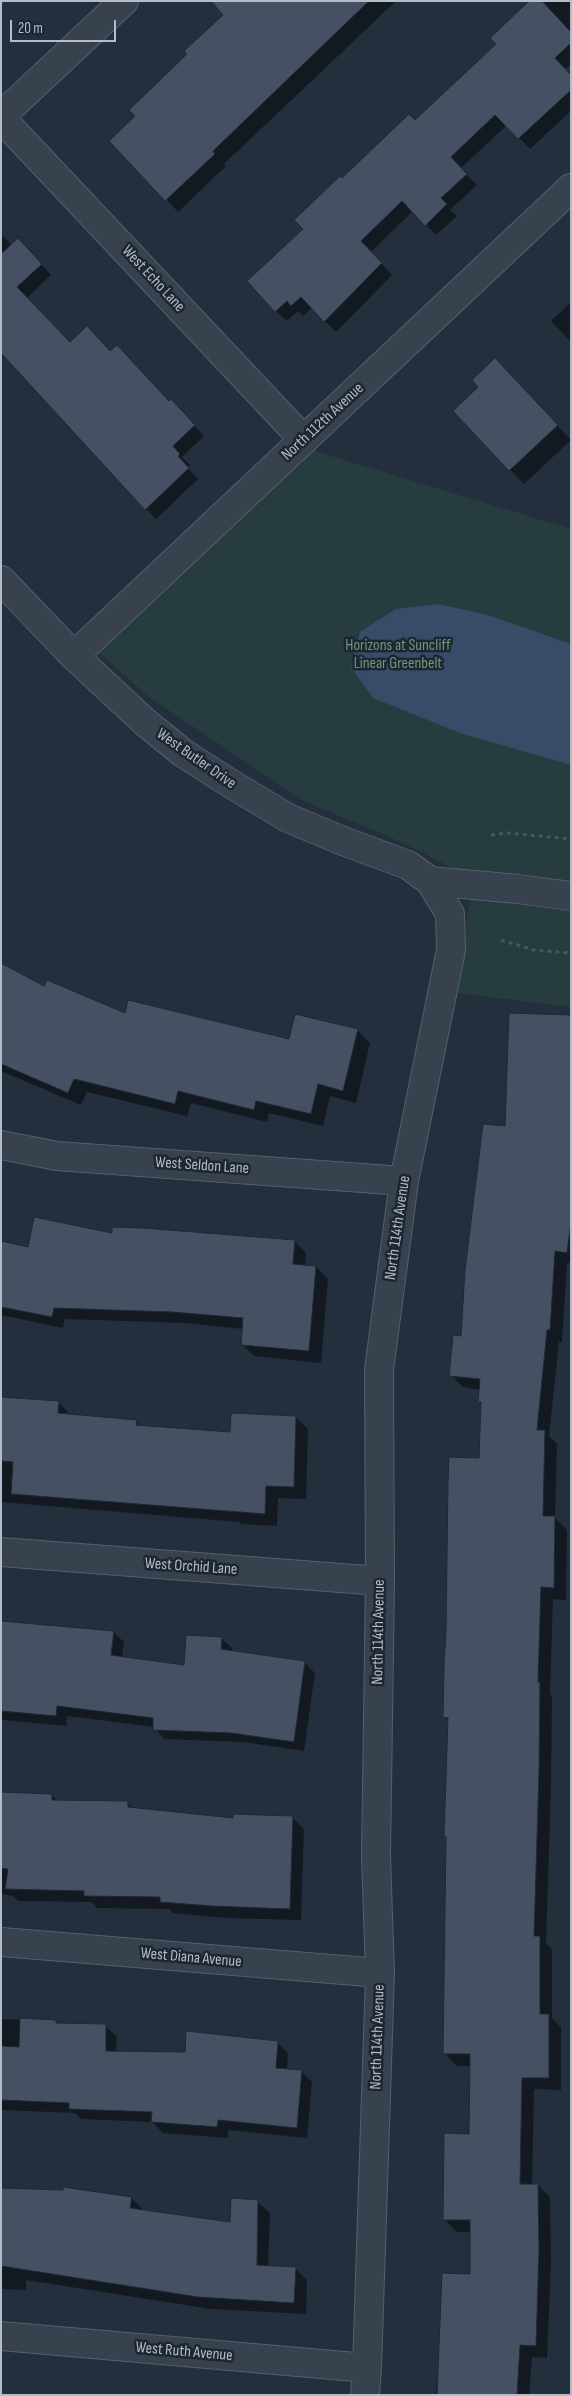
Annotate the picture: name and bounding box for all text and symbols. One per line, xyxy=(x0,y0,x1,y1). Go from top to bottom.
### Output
scale bar xyxy=(12,10,119,42)
text: 20 m xyxy=(18,19,43,38)
street label: West Echo Lane xyxy=(117,242,189,316)
street label: North 112th Avenue xyxy=(278,379,368,465)
park label: Horizons at Suncliff Linear Greenbelt xyxy=(345,636,451,674)
street label: West Butler Drive xyxy=(152,724,240,794)
street label: West Seldon Lane xyxy=(154,1153,250,1179)
street label: North 114th Avenue xyxy=(381,1175,415,1281)
street label: West Orchid Lane xyxy=(144,1554,238,1580)
street label: North 114th Avenue xyxy=(368,1579,390,1685)
street label: West Diana Avenue xyxy=(140,1944,242,1972)
street label: North 114th Avenue xyxy=(367,1984,389,2090)
street label: West Ruth Avenue xyxy=(135,2338,233,2366)

